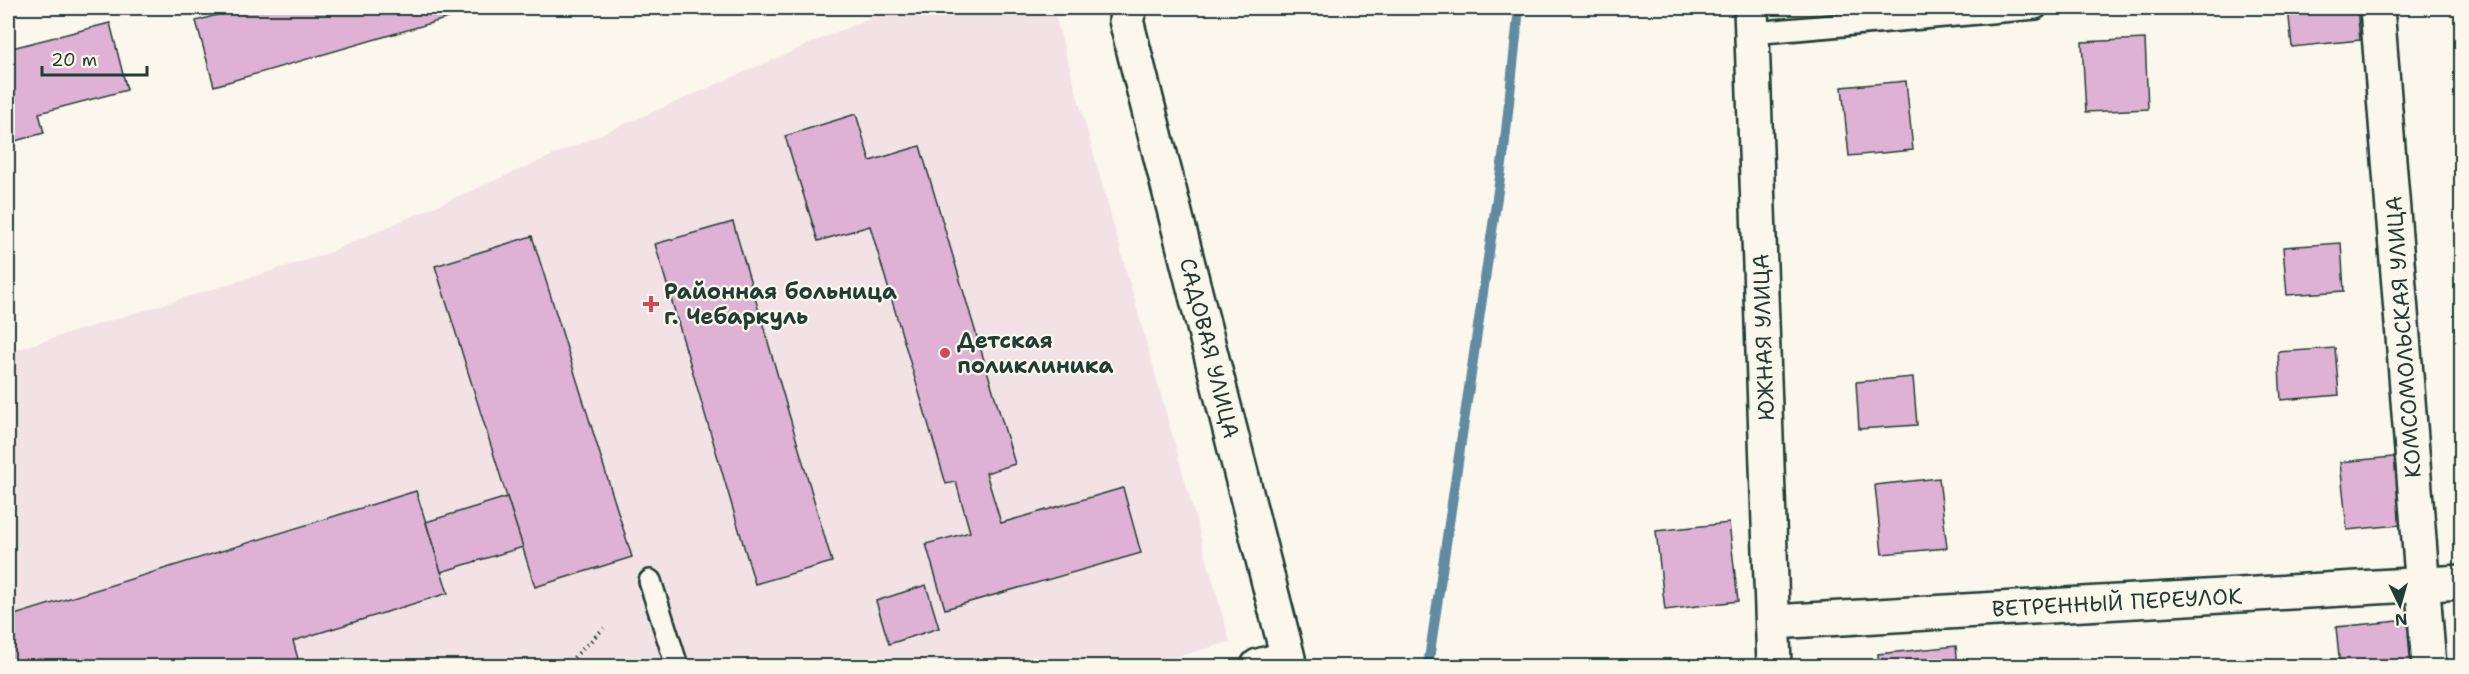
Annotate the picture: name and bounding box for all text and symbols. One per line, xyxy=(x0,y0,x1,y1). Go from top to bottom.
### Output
scale bar xyxy=(42,39,147,77)
text: 20 m xyxy=(51,48,97,72)
street label: КОМСОМОЛЬСКАЯ УЛИЦА xyxy=(2379,195,2428,479)
street label: ЮЖНАЯ УЛИЦА xyxy=(1746,253,1781,421)
street label: САДОВАЯ УЛИЦА xyxy=(1173,255,1246,441)
place label: Районная больница г. Чебаркуль xyxy=(664,277,897,331)
marker: Районная больница г. Чебаркуль xyxy=(642,295,660,313)
place label: Детская поликлиника xyxy=(957,326,1114,380)
marker: Детская поликлиника xyxy=(938,346,952,360)
north arrow xyxy=(2370,575,2430,635)
street label: ВЕТРЕННЫЙ ПЕРЕУЛОК xyxy=(1991,581,2243,624)
text: N xyxy=(2394,608,2408,630)

